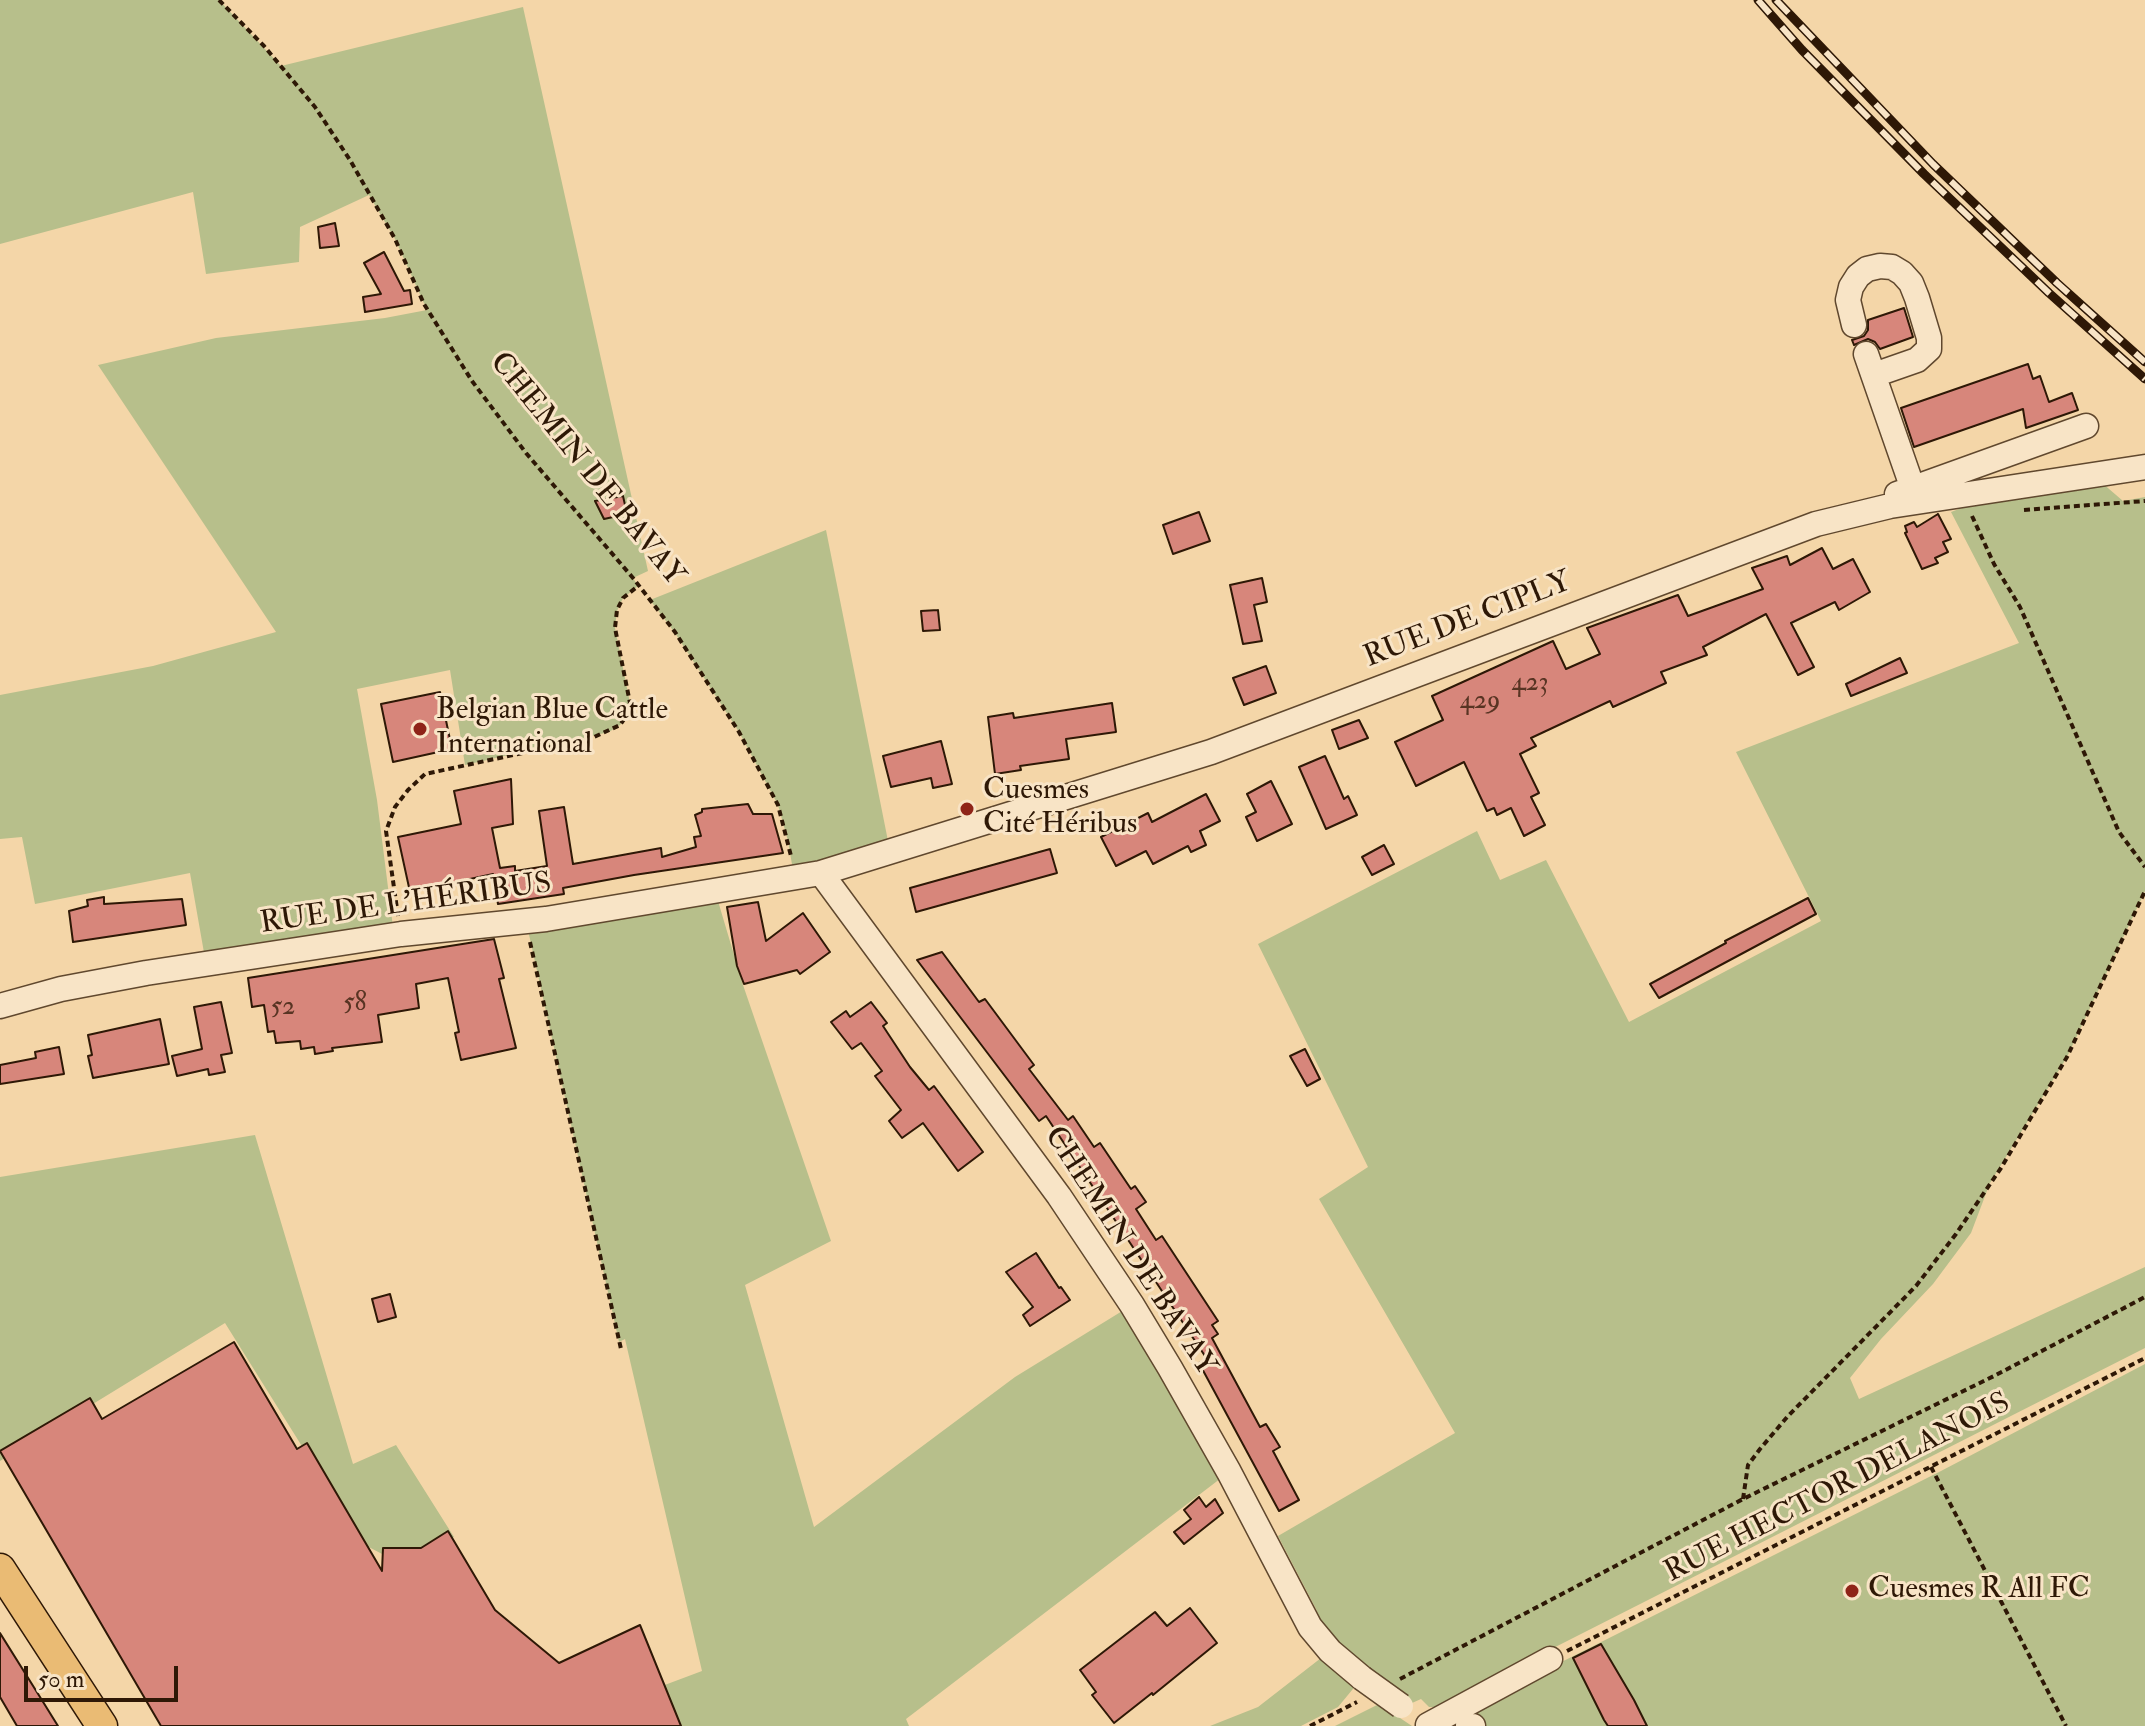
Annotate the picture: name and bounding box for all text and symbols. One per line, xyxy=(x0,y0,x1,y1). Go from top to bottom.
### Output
street label: CHEMIN DE BAVAY xyxy=(481,346,691,594)
street label: RUE DE CIPLY xyxy=(1359,565,1577,677)
house number: 423 xyxy=(1511,668,1549,700)
house number: 429 xyxy=(1460,686,1500,718)
place label: Belgian Blue Cattle International xyxy=(436,694,668,764)
marker: Belgian Blue Cattle International xyxy=(411,720,429,738)
place label: Cuesmes Cité Héribus xyxy=(983,774,1137,844)
marker: Cuesmes Cité Héribus xyxy=(958,800,976,818)
street label: RUE DE L'HÉRIBUS xyxy=(258,867,554,943)
house number: 58 xyxy=(343,988,367,1020)
house number: 52 xyxy=(271,992,295,1024)
street label: CHEMIN DE BAVAY xyxy=(1035,1121,1223,1383)
street label: RUE HECTOR DELANOIS xyxy=(1659,1386,2017,1592)
place label: Cuesmes R All FC xyxy=(1868,1573,2090,1609)
marker: Cuesmes R All FC xyxy=(1843,1582,1861,1600)
scale bar xyxy=(28,1650,182,1700)
text: 50 m xyxy=(38,1664,84,1695)

